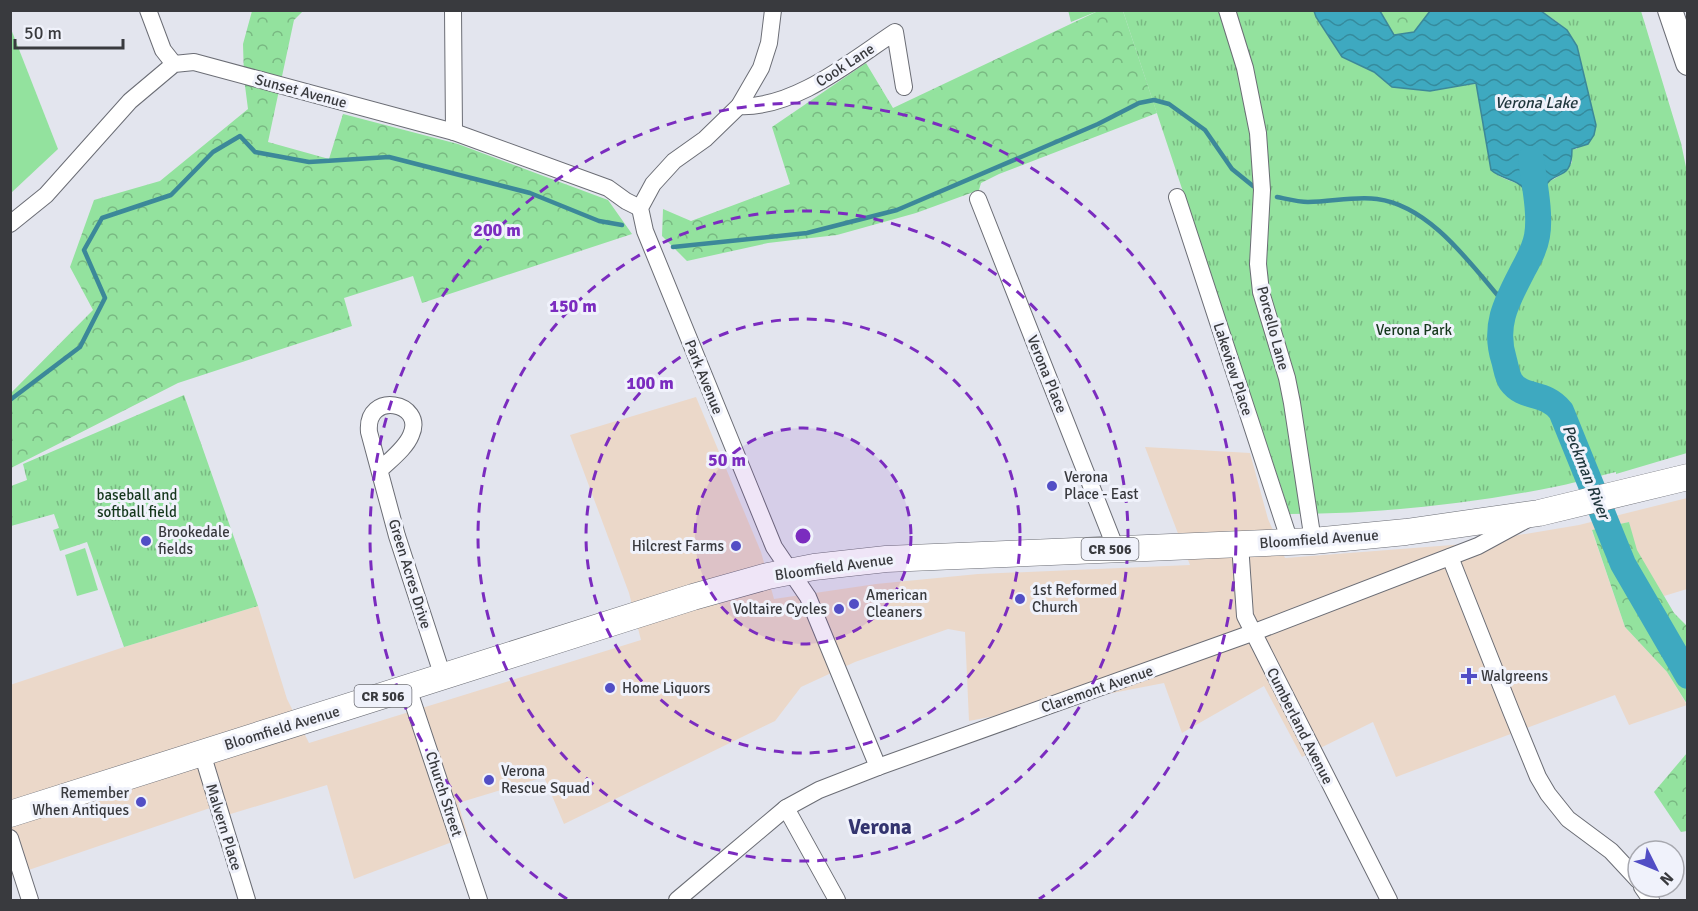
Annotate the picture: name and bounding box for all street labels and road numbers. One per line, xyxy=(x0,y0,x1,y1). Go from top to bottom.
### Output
street label: Cook Lane xyxy=(812,39,878,91)
street label: Sunset Avenue xyxy=(253,70,349,112)
street label: Porcello Lane xyxy=(1253,284,1293,372)
street label: Lakeview Place xyxy=(1209,320,1257,418)
street label: Verona Place xyxy=(1023,332,1071,416)
street label: Park Avenue xyxy=(681,337,727,417)
street label: Green Acres Drive xyxy=(385,517,435,631)
street label: Bloomfield Avenue xyxy=(1259,526,1379,552)
road number: CR 506 xyxy=(1082,538,1138,560)
street label: Bloomfield Avenue xyxy=(774,550,894,584)
street label: Claremont Avenue xyxy=(1039,661,1155,717)
street label: Cumberland Avenue xyxy=(1263,665,1337,787)
road number: CR 506 xyxy=(354,685,412,707)
street label: Bloomfield Avenue xyxy=(222,702,342,754)
street label: Church Street xyxy=(422,749,466,839)
street label: Malvern Place xyxy=(202,781,246,873)

